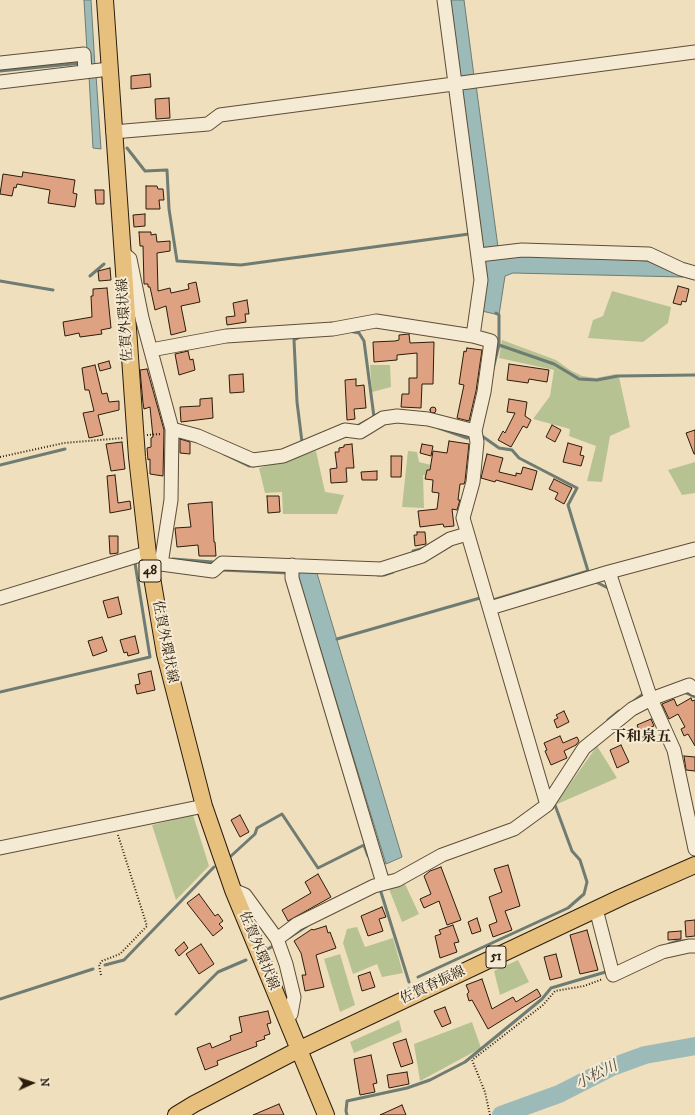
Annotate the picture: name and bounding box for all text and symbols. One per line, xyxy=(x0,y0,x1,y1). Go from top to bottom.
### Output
street label: 佐賀外環状線 xyxy=(115,278,137,362)
road number: 48 xyxy=(139,560,161,582)
street label: 佐賀外環状線 xyxy=(148,599,180,685)
district label: 下和泉五 xyxy=(611,729,671,747)
street label: 佐賀外環状線 xyxy=(234,909,282,993)
road number: 51 xyxy=(486,946,506,968)
street label: 佐賀脊振線 xyxy=(398,964,468,1008)
water label: 小松川 xyxy=(573,1058,621,1094)
north arrow xyxy=(12,1063,52,1103)
text: N xyxy=(37,1077,51,1087)

